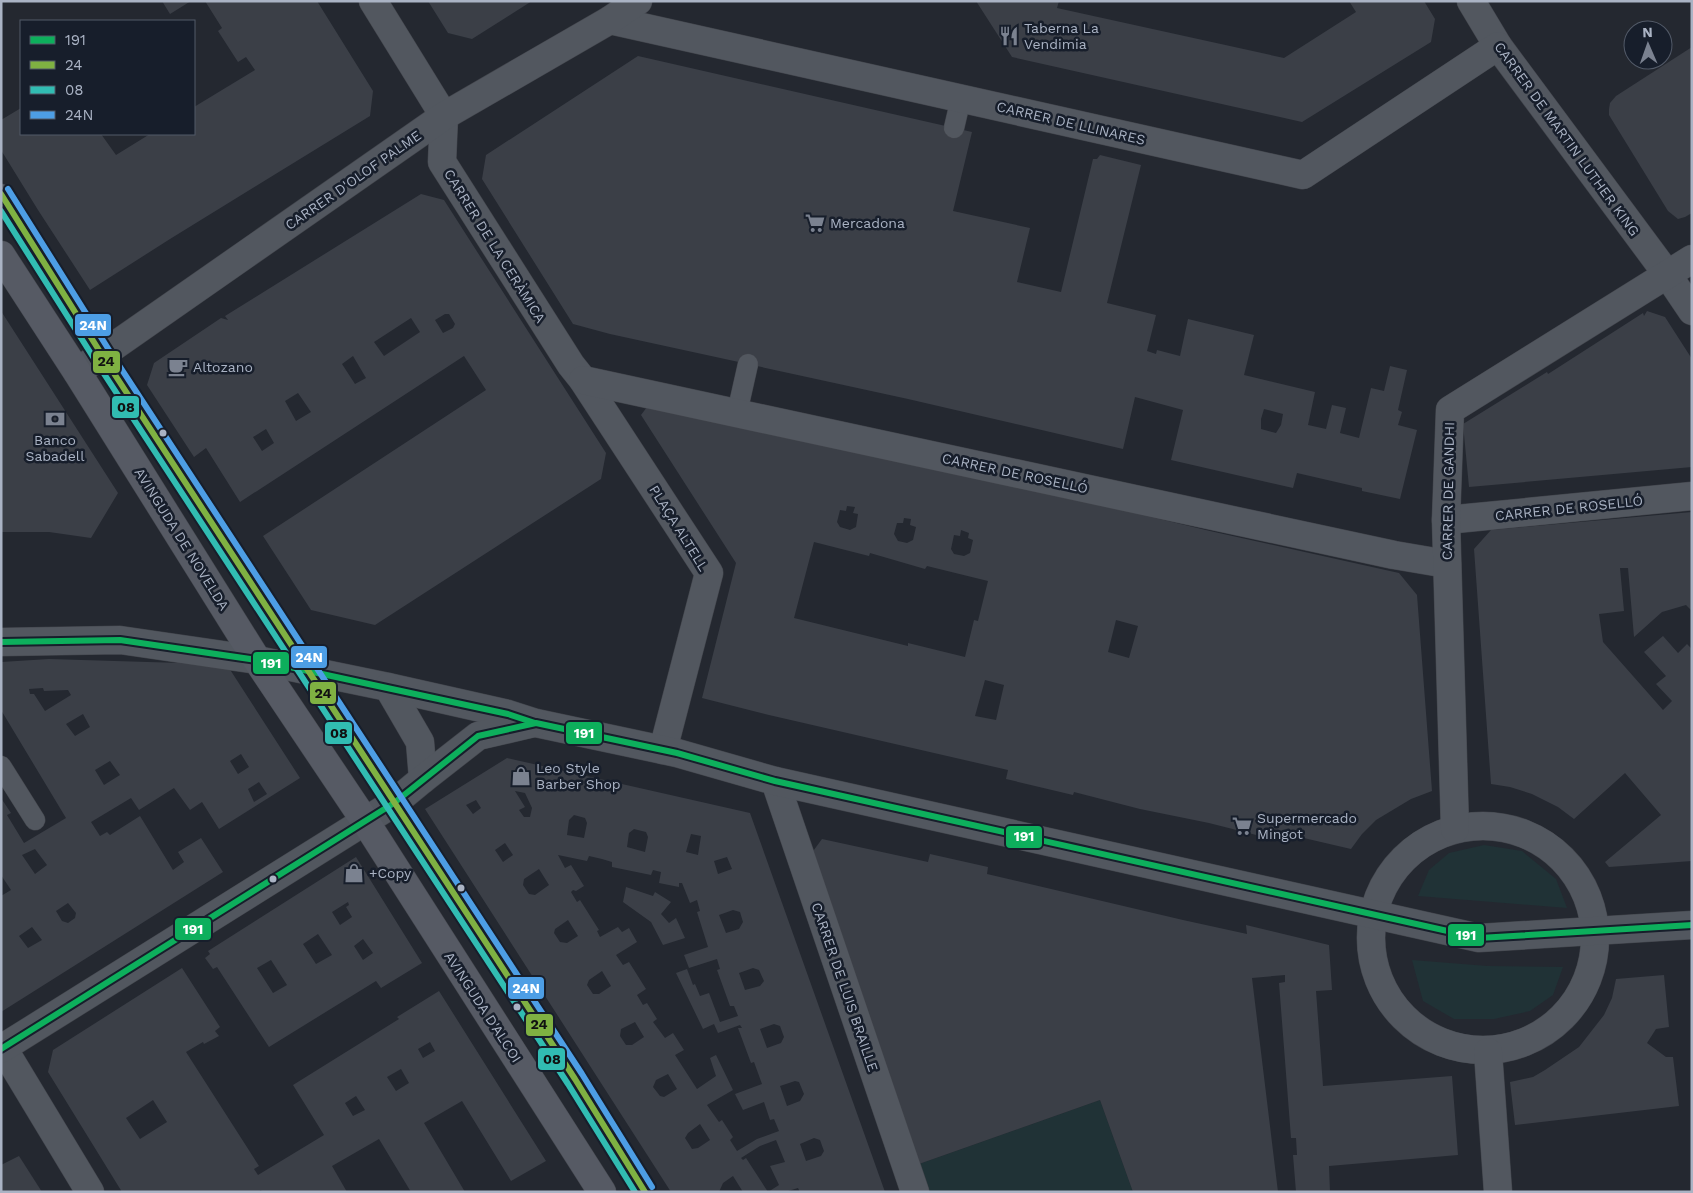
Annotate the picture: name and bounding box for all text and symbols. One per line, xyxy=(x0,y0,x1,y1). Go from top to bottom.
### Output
legend xyxy=(20,20,195,135)
place label: Taberna La Vendimia xyxy=(1024,20,1099,52)
north arrow xyxy=(1623,20,1673,70)
text: N xyxy=(1642,24,1653,40)
restaurant icon: Taberna La Vendimia xyxy=(998,25,1020,47)
text: 191 xyxy=(65,31,86,49)
street label: CARRER DE MARTIN LUTHER KING xyxy=(1491,39,1643,239)
text: 24 xyxy=(65,56,82,74)
text: 08 xyxy=(65,81,84,99)
street label: CARRER DE LLINARES xyxy=(995,98,1147,148)
text: 24N xyxy=(65,106,93,124)
street label: CARRER D'OLOF PALME xyxy=(282,127,424,233)
street label: CARRER DE LA CERÀMICA xyxy=(441,166,549,326)
supermarket icon: Mercadona xyxy=(804,212,826,234)
place label: Mercadona xyxy=(830,215,905,231)
line badge: 24N xyxy=(74,313,112,337)
text: 24N xyxy=(79,317,107,333)
line badge: 24 xyxy=(92,350,121,374)
text: 24 xyxy=(97,353,115,369)
cafe icon: Altozano xyxy=(167,356,189,378)
place label: Altozano xyxy=(193,359,253,375)
line badge: 08 xyxy=(111,395,140,419)
text: 08 xyxy=(117,399,135,415)
bank icon: Banco Sabadell xyxy=(44,408,66,430)
street label: CARRER DE GANDHI xyxy=(1439,422,1457,560)
unlabelled marker xyxy=(158,428,168,438)
place label: Banco Sabadell xyxy=(26,432,85,464)
street label: CARRER DE ROSELLÓ xyxy=(941,450,1089,496)
street label: AVINGUDA DE NOVELDA xyxy=(132,465,232,613)
street label: PLAÇA ALTELL xyxy=(646,482,712,574)
street label: CARRER DE ROSELLÓ xyxy=(1494,492,1644,524)
line badge: 24N xyxy=(290,645,328,669)
text: 24N xyxy=(295,649,323,665)
line badge: 191 xyxy=(252,651,290,675)
text: 191 xyxy=(261,655,281,671)
line badge: 24 xyxy=(309,681,337,705)
text: 24 xyxy=(314,685,332,701)
line badge: 08 xyxy=(324,721,353,745)
line badge: 191 xyxy=(565,721,603,745)
text: 08 xyxy=(330,725,348,741)
text: 191 xyxy=(574,725,594,741)
place label: Leo Style Barber Shop xyxy=(536,760,621,792)
shop icon: Leo Style Barber Shop xyxy=(510,765,532,787)
place label: Supermercado Mingot xyxy=(1257,810,1357,842)
supermarket icon: Supermercado Mingot xyxy=(1231,815,1253,837)
line badge: 191 xyxy=(1005,825,1043,849)
text: 191 xyxy=(1014,828,1034,844)
shop icon: +Copy xyxy=(343,862,365,884)
place label: +Copy xyxy=(369,865,412,881)
unlabelled marker xyxy=(268,874,278,884)
unlabelled marker xyxy=(456,883,466,893)
street label: CARRER DE LUIS BRAILLE xyxy=(809,900,882,1074)
line badge: 191 xyxy=(174,917,212,941)
text: 191 xyxy=(183,921,203,937)
line badge: 191 xyxy=(1447,923,1485,947)
text: 191 xyxy=(1456,927,1476,943)
street label: AVINGUDA D'ALCOI xyxy=(441,949,525,1065)
line badge: 24N xyxy=(507,976,545,1000)
text: 24N xyxy=(512,980,540,996)
unlabelled marker xyxy=(512,1002,522,1012)
line badge: 24 xyxy=(525,1013,554,1037)
text: 24 xyxy=(530,1016,548,1032)
line badge: 08 xyxy=(537,1047,566,1071)
text: 08 xyxy=(543,1051,561,1067)

